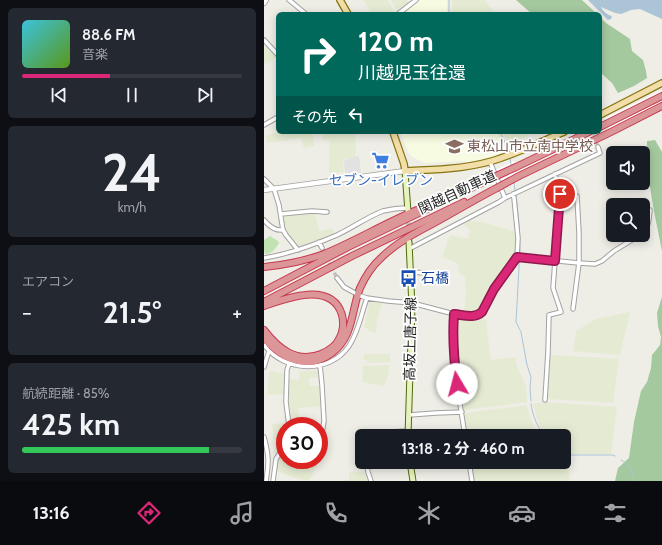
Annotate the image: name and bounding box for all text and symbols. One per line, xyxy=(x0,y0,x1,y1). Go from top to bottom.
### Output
text: 120 m xyxy=(358,24,434,58)
text: 88.6 FM xyxy=(82,26,135,44)
icon: right xyxy=(292,28,344,80)
text: 音楽 xyxy=(82,46,108,62)
text: 川越児玉往還 xyxy=(358,62,466,84)
icon: previous xyxy=(48,84,70,106)
icon: pause xyxy=(121,84,143,106)
icon: next xyxy=(194,84,216,106)
icon: left xyxy=(345,104,367,126)
text: その先 xyxy=(292,108,337,126)
school or university icon: 東松山市立南中学校 xyxy=(444,136,464,156)
place label: 東松山市立南中学校 xyxy=(467,137,593,155)
text: 24 xyxy=(102,141,162,204)
map controls xyxy=(606,146,650,242)
button: sound xyxy=(606,146,650,190)
supermarket icon: セブン-イレブン xyxy=(371,150,391,170)
street label: 関越自動車道 xyxy=(415,166,499,218)
place label: セブン-イレブン xyxy=(329,171,433,189)
pin xyxy=(543,177,577,211)
icon: arrive xyxy=(549,183,571,205)
button: search xyxy=(606,198,650,242)
text: km/h xyxy=(118,199,146,215)
bus stop icon: 石橋 xyxy=(398,268,418,288)
place label: 石橋 xyxy=(421,269,449,287)
text: エアコン xyxy=(22,273,74,289)
text: 21.5° xyxy=(103,294,161,331)
street label: 高坂上唐子線 xyxy=(400,297,420,381)
text: − xyxy=(22,299,32,326)
text: + xyxy=(232,299,242,326)
position arrow xyxy=(436,363,478,405)
text: 航続距離 · 85% xyxy=(22,385,110,401)
text: 425 km xyxy=(22,406,120,443)
speed limit sign: 30 xyxy=(276,417,328,469)
text: 13:18 · 2 分 · 460 m xyxy=(401,440,525,458)
icon: directions xyxy=(135,499,163,527)
icon: music xyxy=(228,499,256,527)
icon: phone xyxy=(322,499,350,527)
icon: climate xyxy=(415,499,443,527)
icon: car xyxy=(508,499,536,527)
icon: filters xyxy=(601,499,629,527)
text: 13:16 xyxy=(33,502,70,524)

